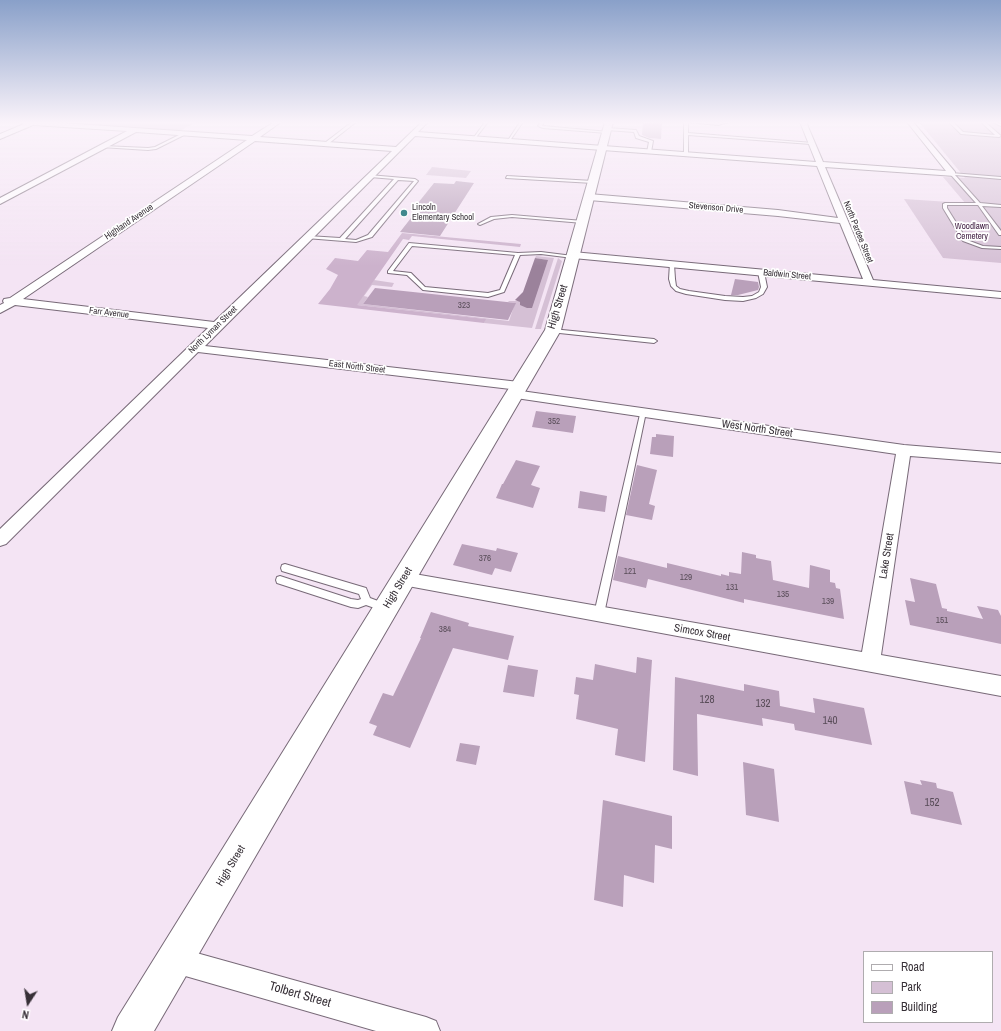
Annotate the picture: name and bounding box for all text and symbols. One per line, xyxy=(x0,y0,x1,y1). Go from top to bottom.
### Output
street label: Stevenson Drive xyxy=(688,200,744,216)
street label: North Pardee Street xyxy=(841,200,875,264)
street label: Highland Avenue xyxy=(103,202,155,242)
place label: Lincoln Elementary School xyxy=(412,203,474,224)
marker: Lincoln Elementary School xyxy=(399,208,409,218)
park label: Woodlawn Cemetery xyxy=(955,222,989,243)
street label: Baldwin Street xyxy=(763,268,811,282)
street label: High Street xyxy=(545,283,571,331)
house number: 323 xyxy=(458,301,470,311)
street label: North Lyman Street xyxy=(186,304,240,356)
street label: Farr Avenue xyxy=(88,305,130,321)
street label: East North Street xyxy=(328,358,386,376)
house number: 352 xyxy=(548,417,560,427)
street label: West North Street xyxy=(721,417,793,441)
street label: Lake Street xyxy=(877,532,897,580)
house number: 376 xyxy=(479,554,491,564)
street label: High Street xyxy=(381,565,415,611)
house number: 121 xyxy=(624,567,636,577)
house number: 129 xyxy=(680,573,692,583)
house number: 131 xyxy=(726,583,738,593)
house number: 135 xyxy=(777,590,789,600)
house number: 139 xyxy=(822,597,834,607)
house number: 151 xyxy=(936,616,948,626)
street label: Simcox Street xyxy=(673,622,731,644)
house number: 384 xyxy=(439,625,451,635)
house number: 128 xyxy=(699,693,715,707)
house number: 132 xyxy=(755,697,771,711)
house number: 140 xyxy=(822,714,838,728)
house number: 152 xyxy=(924,796,940,810)
street label: High Street xyxy=(214,843,248,889)
legend xyxy=(863,951,993,1023)
text: Road xyxy=(901,959,925,975)
street label: Tolbert Street xyxy=(267,979,333,1011)
text: Park xyxy=(901,979,921,995)
north arrow xyxy=(8,983,48,1023)
text: Building xyxy=(901,999,937,1015)
text: N xyxy=(21,1007,30,1022)

